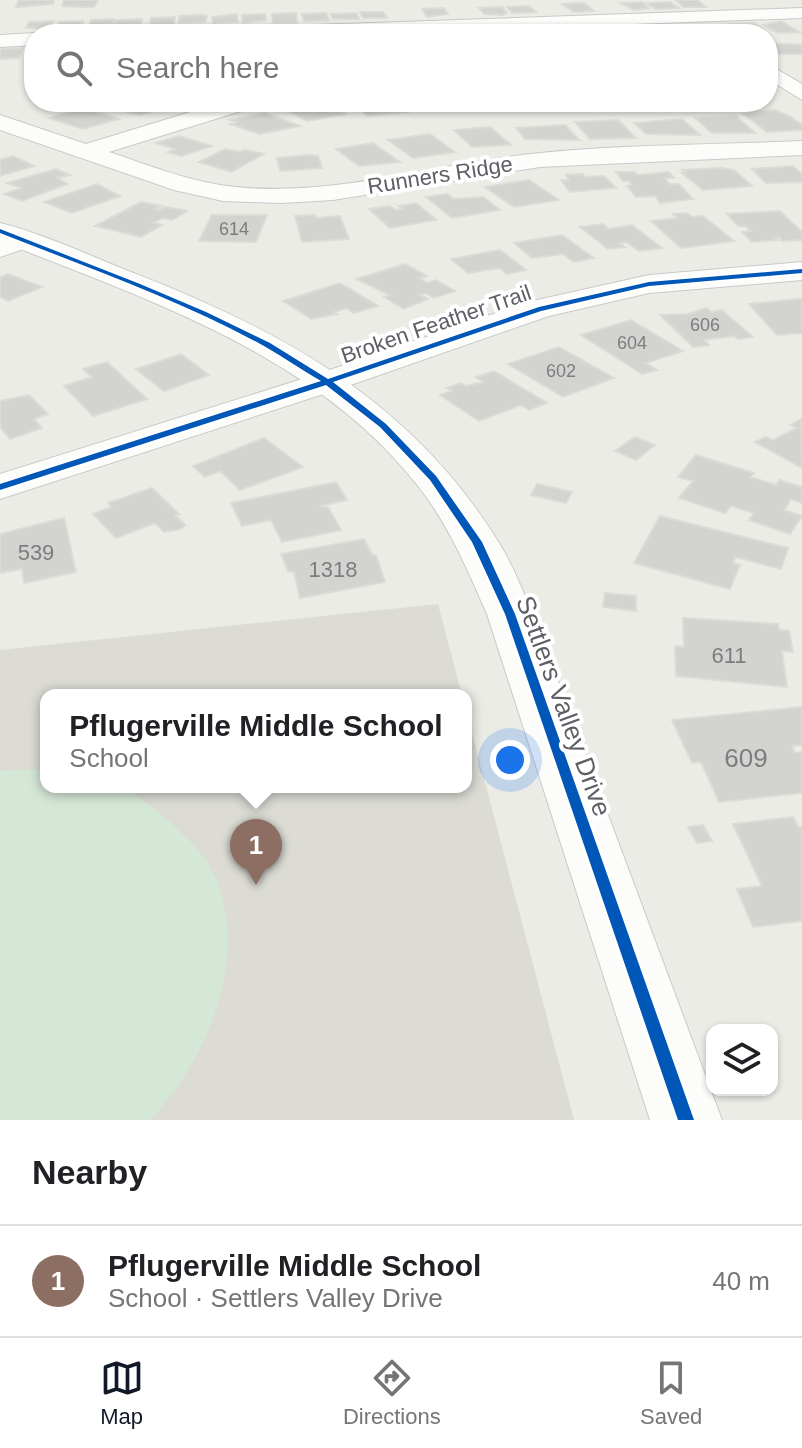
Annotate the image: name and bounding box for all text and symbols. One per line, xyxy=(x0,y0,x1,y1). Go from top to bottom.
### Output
search box xyxy=(24,24,778,112)
icon: search xyxy=(52,46,96,90)
text: Search here xyxy=(116,51,279,84)
street label: Runners Ridge xyxy=(366,151,514,199)
house number: 614 xyxy=(219,219,249,239)
street label: Broken Feather Trail xyxy=(338,280,534,368)
house number: 606 xyxy=(690,315,720,335)
house number: 604 xyxy=(617,333,647,353)
house number: 602 xyxy=(546,361,576,381)
house number: 539 xyxy=(18,540,54,565)
house number: 1318 xyxy=(309,557,357,582)
street label: Settlers Valley Drive xyxy=(510,592,618,820)
house number: 611 xyxy=(711,643,747,668)
popup xyxy=(40,689,472,793)
text: Pflugerville Middle School xyxy=(69,709,443,742)
your location xyxy=(490,740,530,780)
text: School xyxy=(69,743,149,773)
house number: 609 xyxy=(724,743,768,773)
pin: 1 xyxy=(230,819,282,885)
map controls xyxy=(706,1024,778,1096)
button: layers xyxy=(706,1024,778,1096)
text: Nearby xyxy=(32,1153,147,1191)
text: Pflugerville Middle School xyxy=(108,1249,481,1282)
text: 1 xyxy=(51,1266,65,1296)
text: 40 m xyxy=(712,1266,770,1296)
text: School · Settlers Valley Drive xyxy=(108,1283,443,1313)
tab: Map xyxy=(100,1356,144,1430)
tab: Directions xyxy=(343,1356,441,1430)
tab: Saved xyxy=(640,1356,702,1430)

